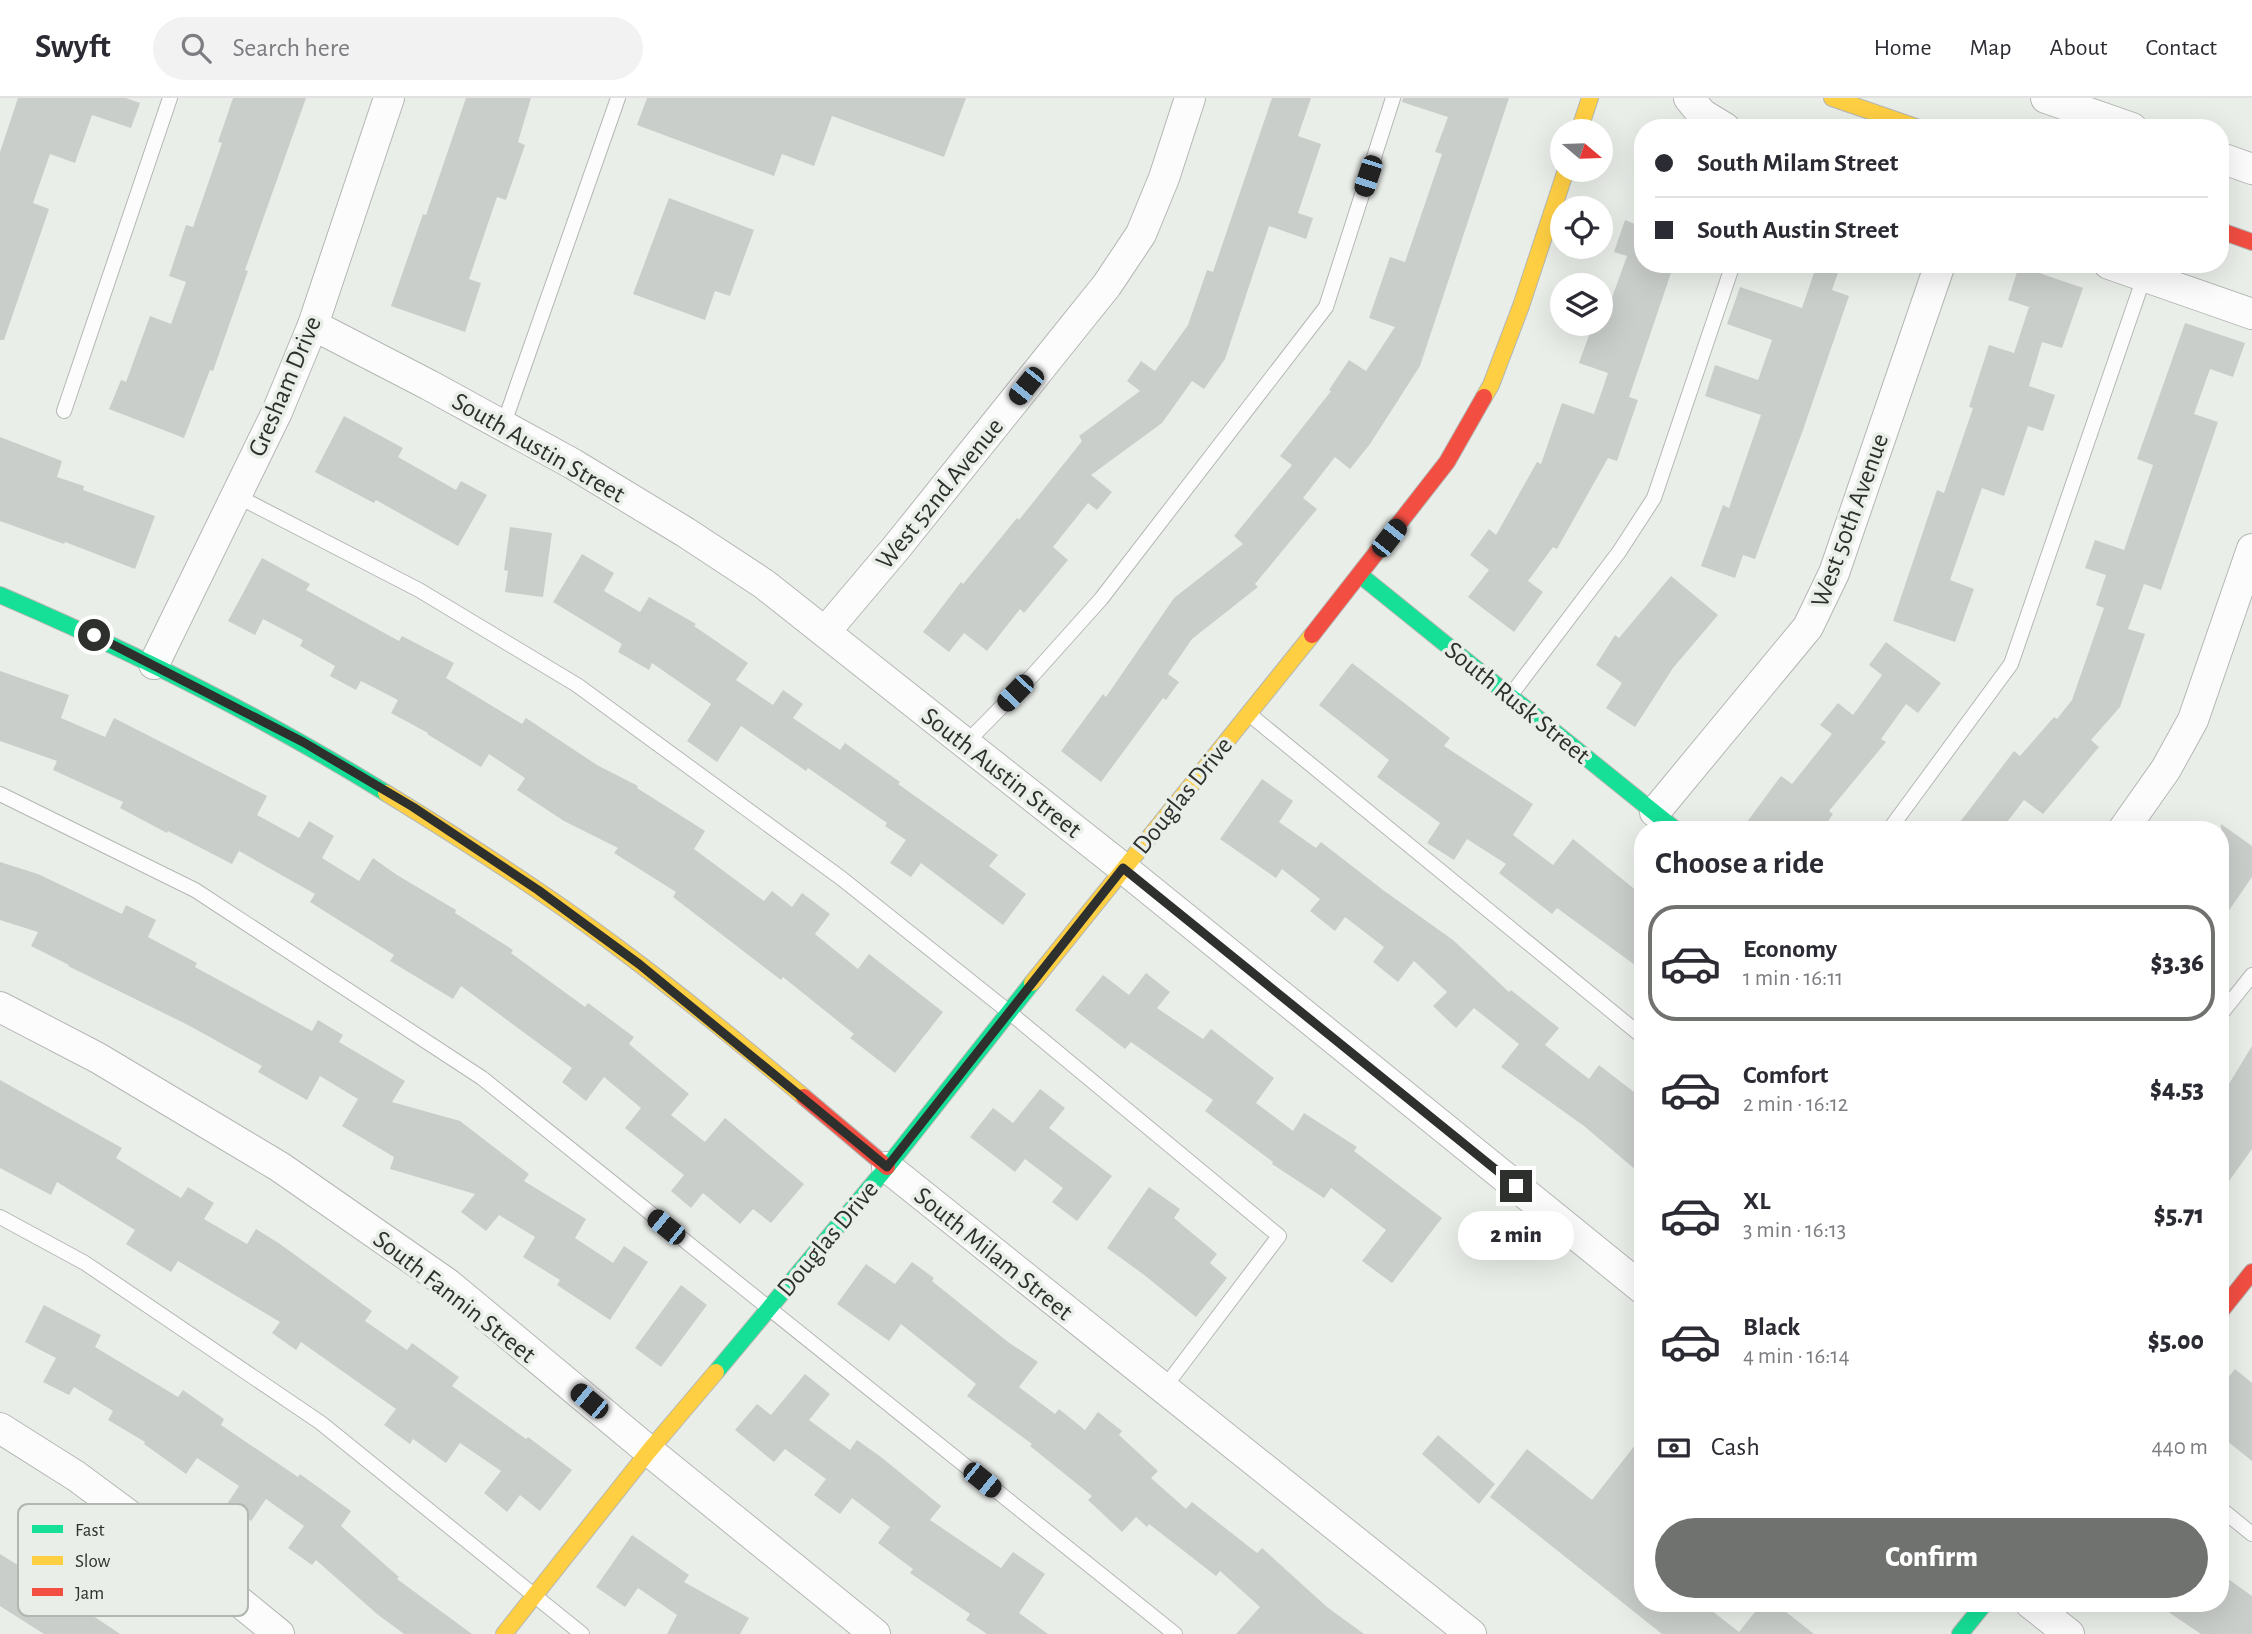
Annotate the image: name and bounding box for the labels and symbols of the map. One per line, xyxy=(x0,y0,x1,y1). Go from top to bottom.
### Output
north arrow xyxy=(1550,119,1614,182)
car xyxy=(1352,153,1385,199)
street label: Gresham Drive xyxy=(244,312,326,460)
car xyxy=(1005,363,1048,409)
street label: South Austin Street xyxy=(448,388,629,508)
street label: West 52nd Avenue xyxy=(871,413,1008,574)
street label: West 50th Avenue xyxy=(1806,430,1893,611)
car xyxy=(1368,515,1411,561)
route start xyxy=(78,619,110,651)
street label: South Rusk Street xyxy=(1440,637,1595,769)
car xyxy=(993,671,1038,715)
street label: South Austin Street xyxy=(917,703,1086,843)
street label: Douglas Drive xyxy=(1128,732,1238,859)
route end xyxy=(1500,1170,1532,1202)
street label: Douglas Drive xyxy=(772,1176,883,1301)
street label: South Milam Street xyxy=(909,1182,1077,1325)
car xyxy=(644,1206,689,1248)
callout: 2 min xyxy=(1458,1210,1574,1260)
street label: South Fannin Street xyxy=(368,1226,540,1368)
car xyxy=(567,1379,612,1423)
car xyxy=(960,1459,1005,1501)
legend xyxy=(18,1504,248,1616)
text: Fast xyxy=(75,1521,105,1540)
text: Slow xyxy=(75,1552,111,1571)
text: Jam xyxy=(75,1584,104,1603)

